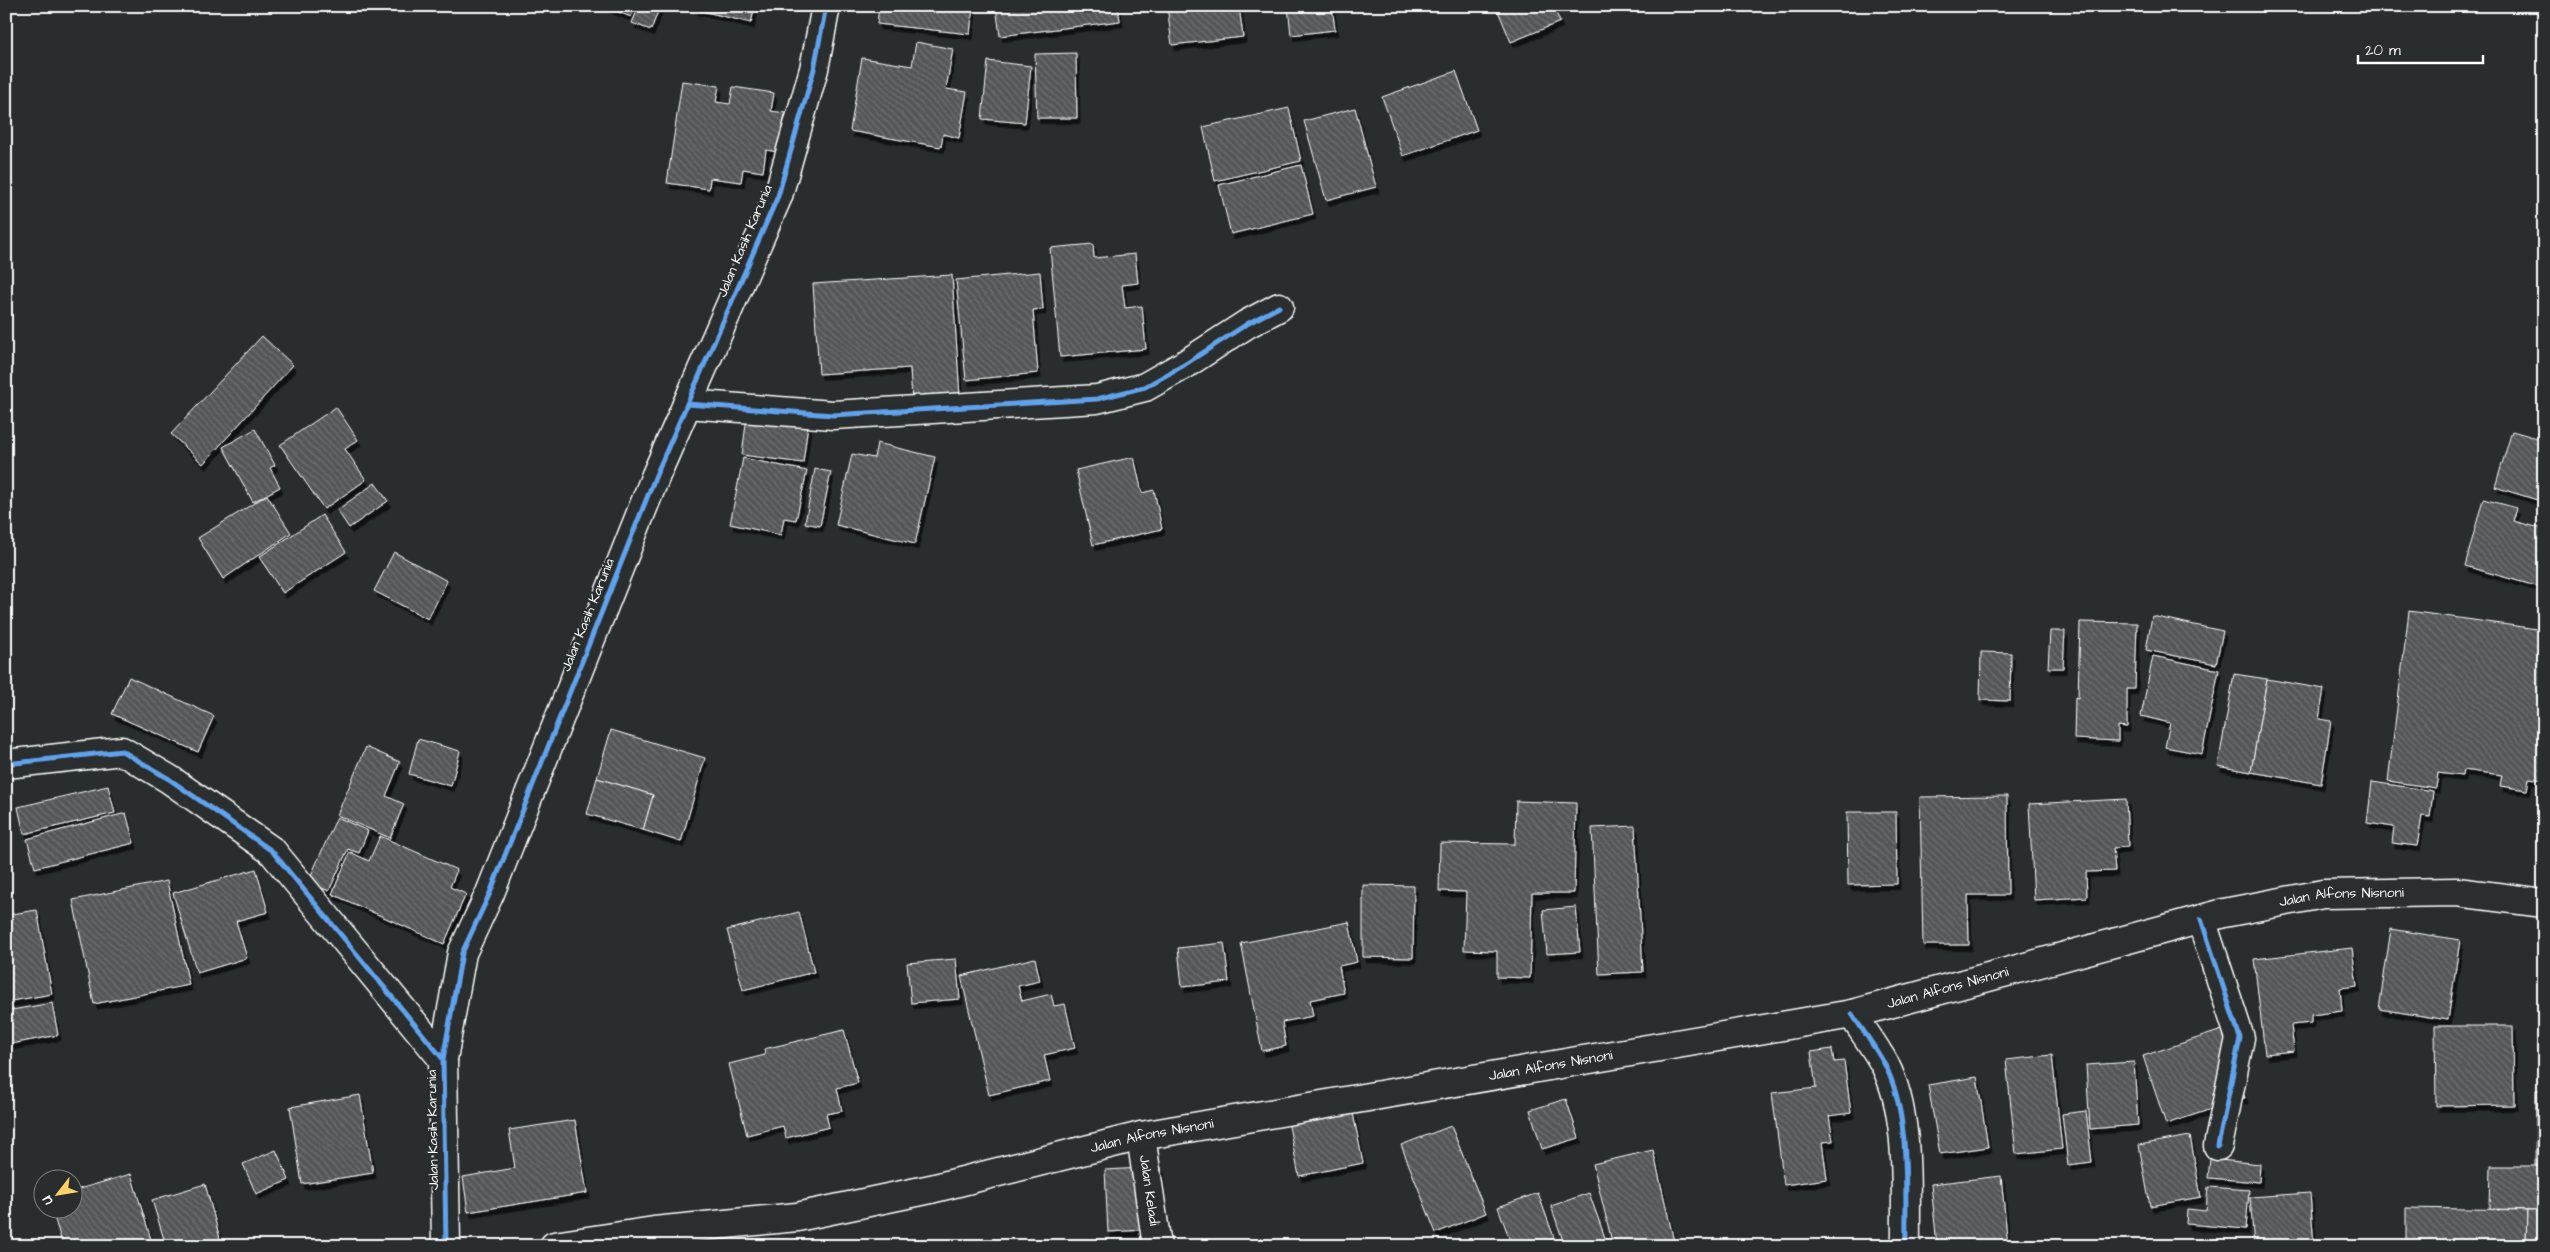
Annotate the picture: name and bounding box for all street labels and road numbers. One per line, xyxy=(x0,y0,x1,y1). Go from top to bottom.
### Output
street label: Jalan Kasih Karunia xyxy=(712,182,778,300)
street label: Jalan Kasih Karunia xyxy=(556,555,620,675)
street label: Jalan Alfons Nisnoni xyxy=(2277,883,2404,912)
street label: Jalan Alfons Nisnoni xyxy=(1885,962,2011,1014)
street label: Jalan Alfons Nisnoni xyxy=(1487,1045,1614,1086)
street label: Jalan Kasih Karunia xyxy=(422,1070,444,1190)
street label: Jalan Alfons Nisnoni xyxy=(1088,1114,1215,1158)
street label: Jalan Keladi xyxy=(1134,1154,1164,1227)

